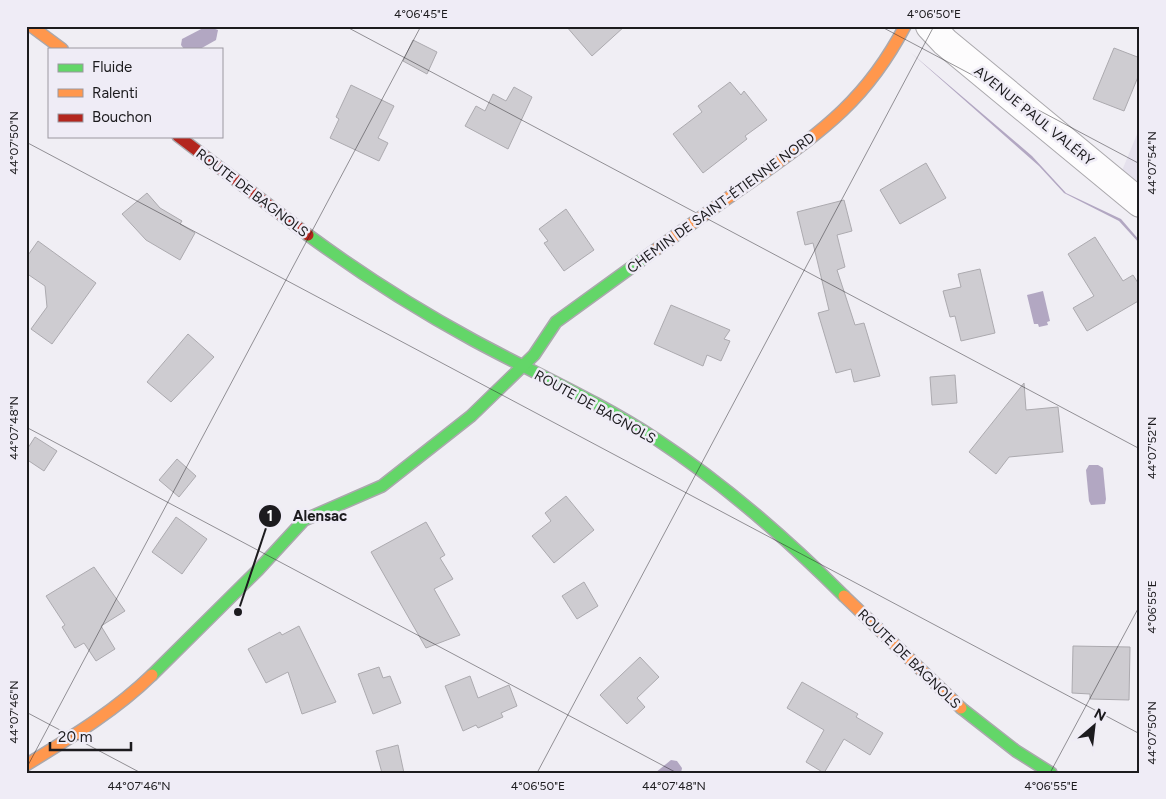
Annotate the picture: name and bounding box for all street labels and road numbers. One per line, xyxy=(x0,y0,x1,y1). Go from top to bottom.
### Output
street label: AVENUE PAUL VALÉRY xyxy=(971,63,1098,170)
street label: CHEMIN DE SAINT-ÉTIENNE NORD xyxy=(624,129,818,277)
street label: ROUTE DE BAGNOLS xyxy=(193,145,311,241)
street label: ROUTE DE BAGNOLS xyxy=(531,367,659,447)
street label: ROUTE DE BAGNOLS xyxy=(854,606,964,712)

